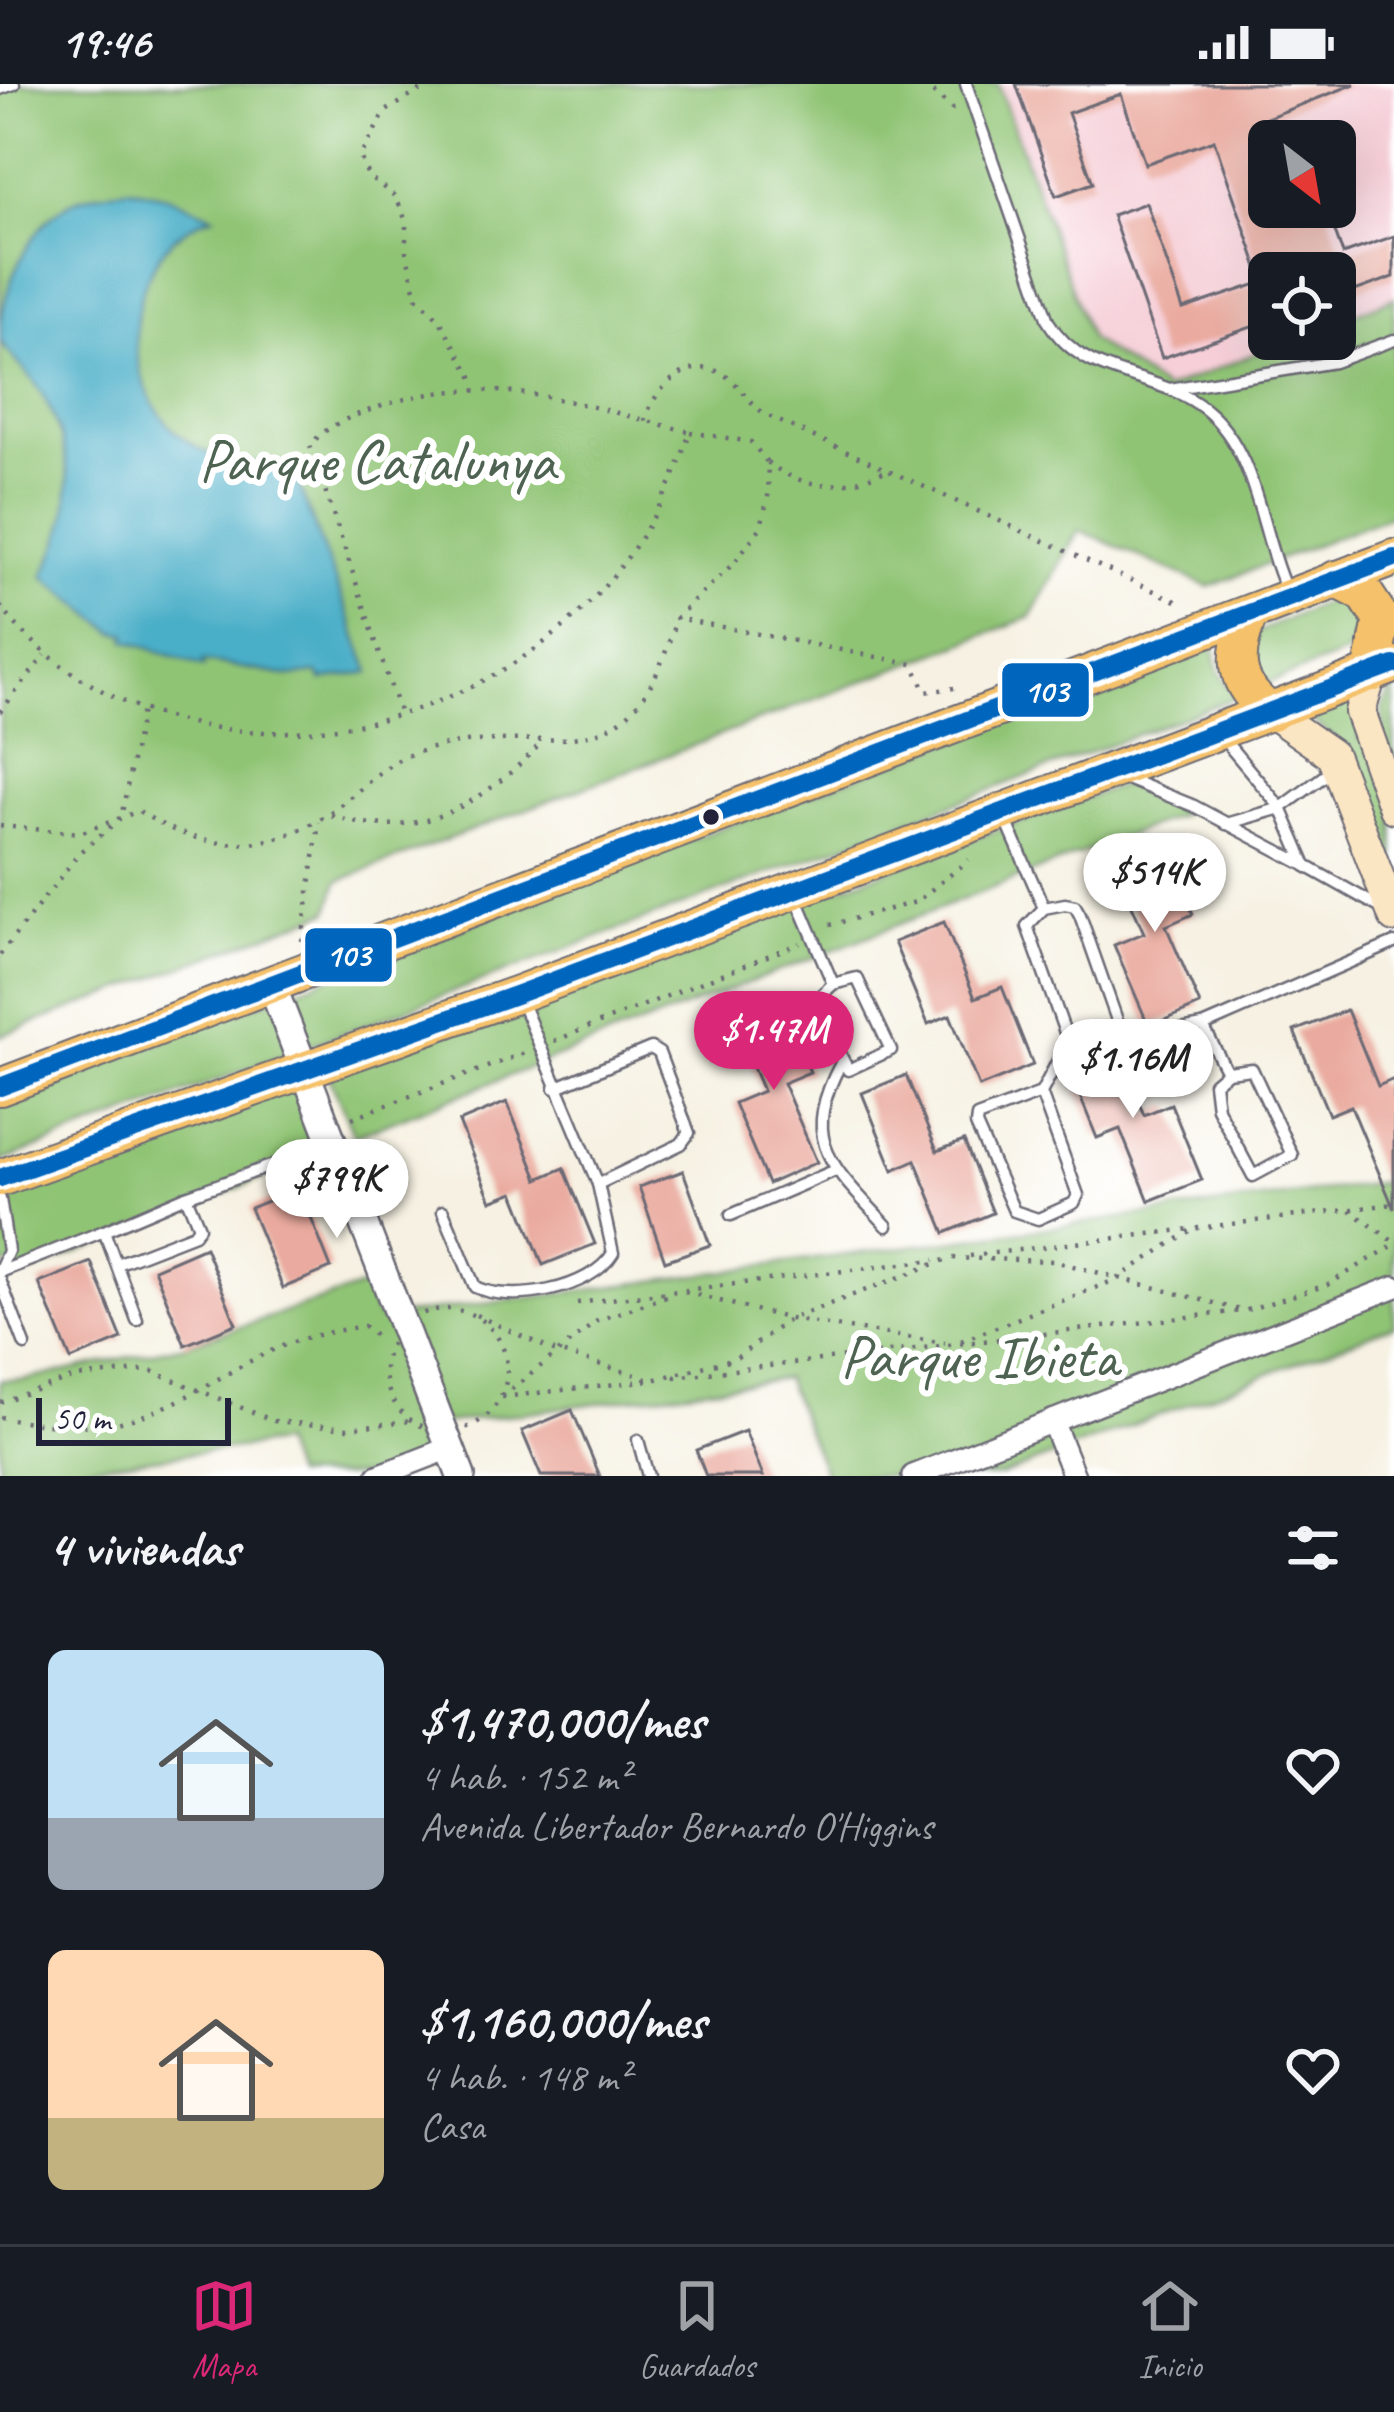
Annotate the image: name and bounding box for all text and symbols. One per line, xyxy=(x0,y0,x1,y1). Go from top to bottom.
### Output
text: 19:46 xyxy=(60,14,150,71)
north arrow xyxy=(1248,120,1356,228)
map controls xyxy=(1248,120,1356,360)
button: locate xyxy=(1248,252,1356,360)
park label: Parque Catalunya xyxy=(199,423,559,499)
line badge: 103 xyxy=(1000,661,1091,719)
text: 103 xyxy=(1024,670,1071,712)
unlabelled marker xyxy=(700,806,722,828)
pin: $514K xyxy=(1071,833,1239,935)
text: $514K xyxy=(1110,847,1200,896)
line badge: 103 xyxy=(303,926,394,984)
text: 103 xyxy=(326,934,373,976)
pin: $1.47M xyxy=(676,991,872,1093)
text: $1.47M xyxy=(721,1005,827,1054)
pin: $1.16M xyxy=(1035,1019,1231,1121)
text: $1.16M xyxy=(1079,1033,1187,1082)
pin: $799K xyxy=(253,1139,421,1241)
text: $799K xyxy=(293,1153,381,1202)
park label: Parque Ibieta xyxy=(840,1319,1123,1395)
scale bar xyxy=(36,1392,231,1445)
text: 50 m xyxy=(54,1398,110,1440)
icon: filters xyxy=(1280,1515,1346,1581)
text: 4 viviendas xyxy=(48,1516,239,1580)
text: $1,470,000/mes xyxy=(420,1689,704,1753)
icon: home xyxy=(144,1698,288,1842)
icon: heart xyxy=(1280,1737,1346,1803)
text: 4 hab. · 152 m² xyxy=(420,1753,629,1802)
text: Avenida Libertador Bernardo O'Higgins xyxy=(420,1802,933,1851)
text: $1,160,000/mes xyxy=(420,1989,706,2053)
icon: home xyxy=(144,1998,288,2142)
icon: heart xyxy=(1280,2037,1346,2103)
text: 4 hab. · 148 m² xyxy=(420,2053,629,2102)
text: Casa xyxy=(420,2102,484,2151)
tab: Mapa xyxy=(191,2273,257,2387)
tab: Guardados xyxy=(639,2273,755,2387)
tab: Inicio xyxy=(1137,2273,1203,2387)

